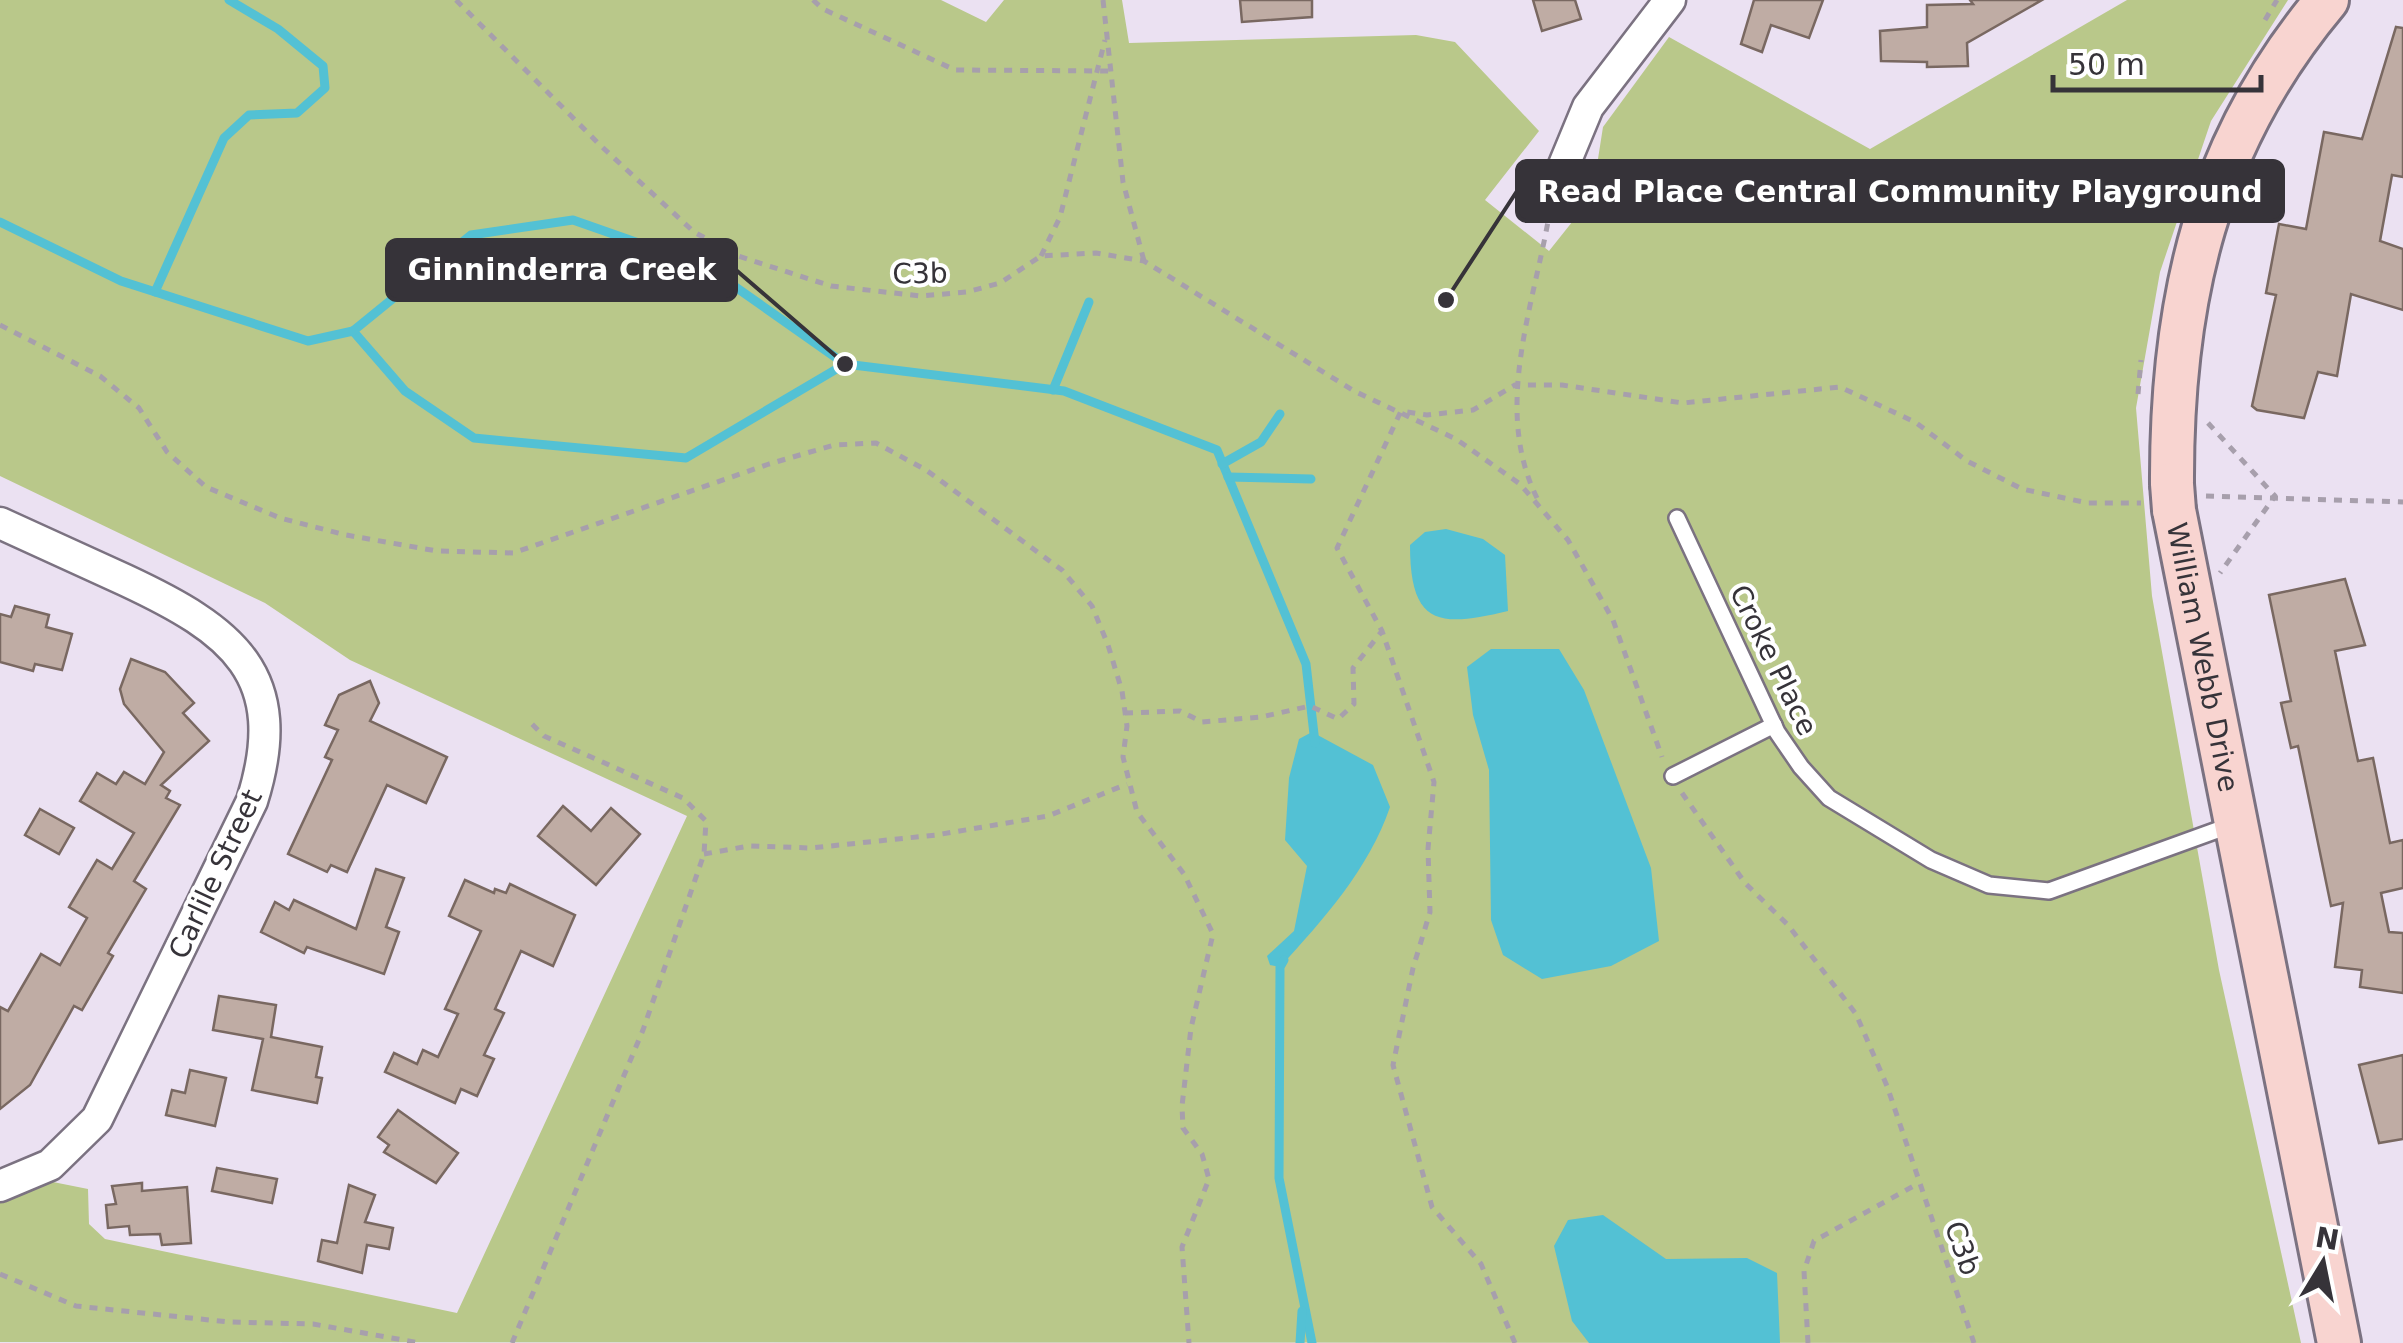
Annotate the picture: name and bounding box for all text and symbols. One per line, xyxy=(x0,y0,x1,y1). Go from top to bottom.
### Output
scale bar xyxy=(2053,30,2260,92)
text: 50 m xyxy=(2068,47,2145,82)
callout: Read Place Central Community Playground xyxy=(1517,161,2283,221)
text: Read Place Central Community Playground xyxy=(1537,174,2263,209)
callout: Ginninderra Creek xyxy=(387,240,736,300)
text: Ginninderra Creek xyxy=(408,252,717,287)
street label: C3b xyxy=(892,257,948,290)
street label: William Webb Drive xyxy=(2160,520,2245,795)
street label: Croke Place xyxy=(1723,580,1824,741)
street label: Carlile Street xyxy=(162,784,269,964)
north arrow xyxy=(2273,1213,2373,1313)
street label: C3b xyxy=(1938,1217,1987,1280)
text: N xyxy=(2313,1221,2342,1257)

